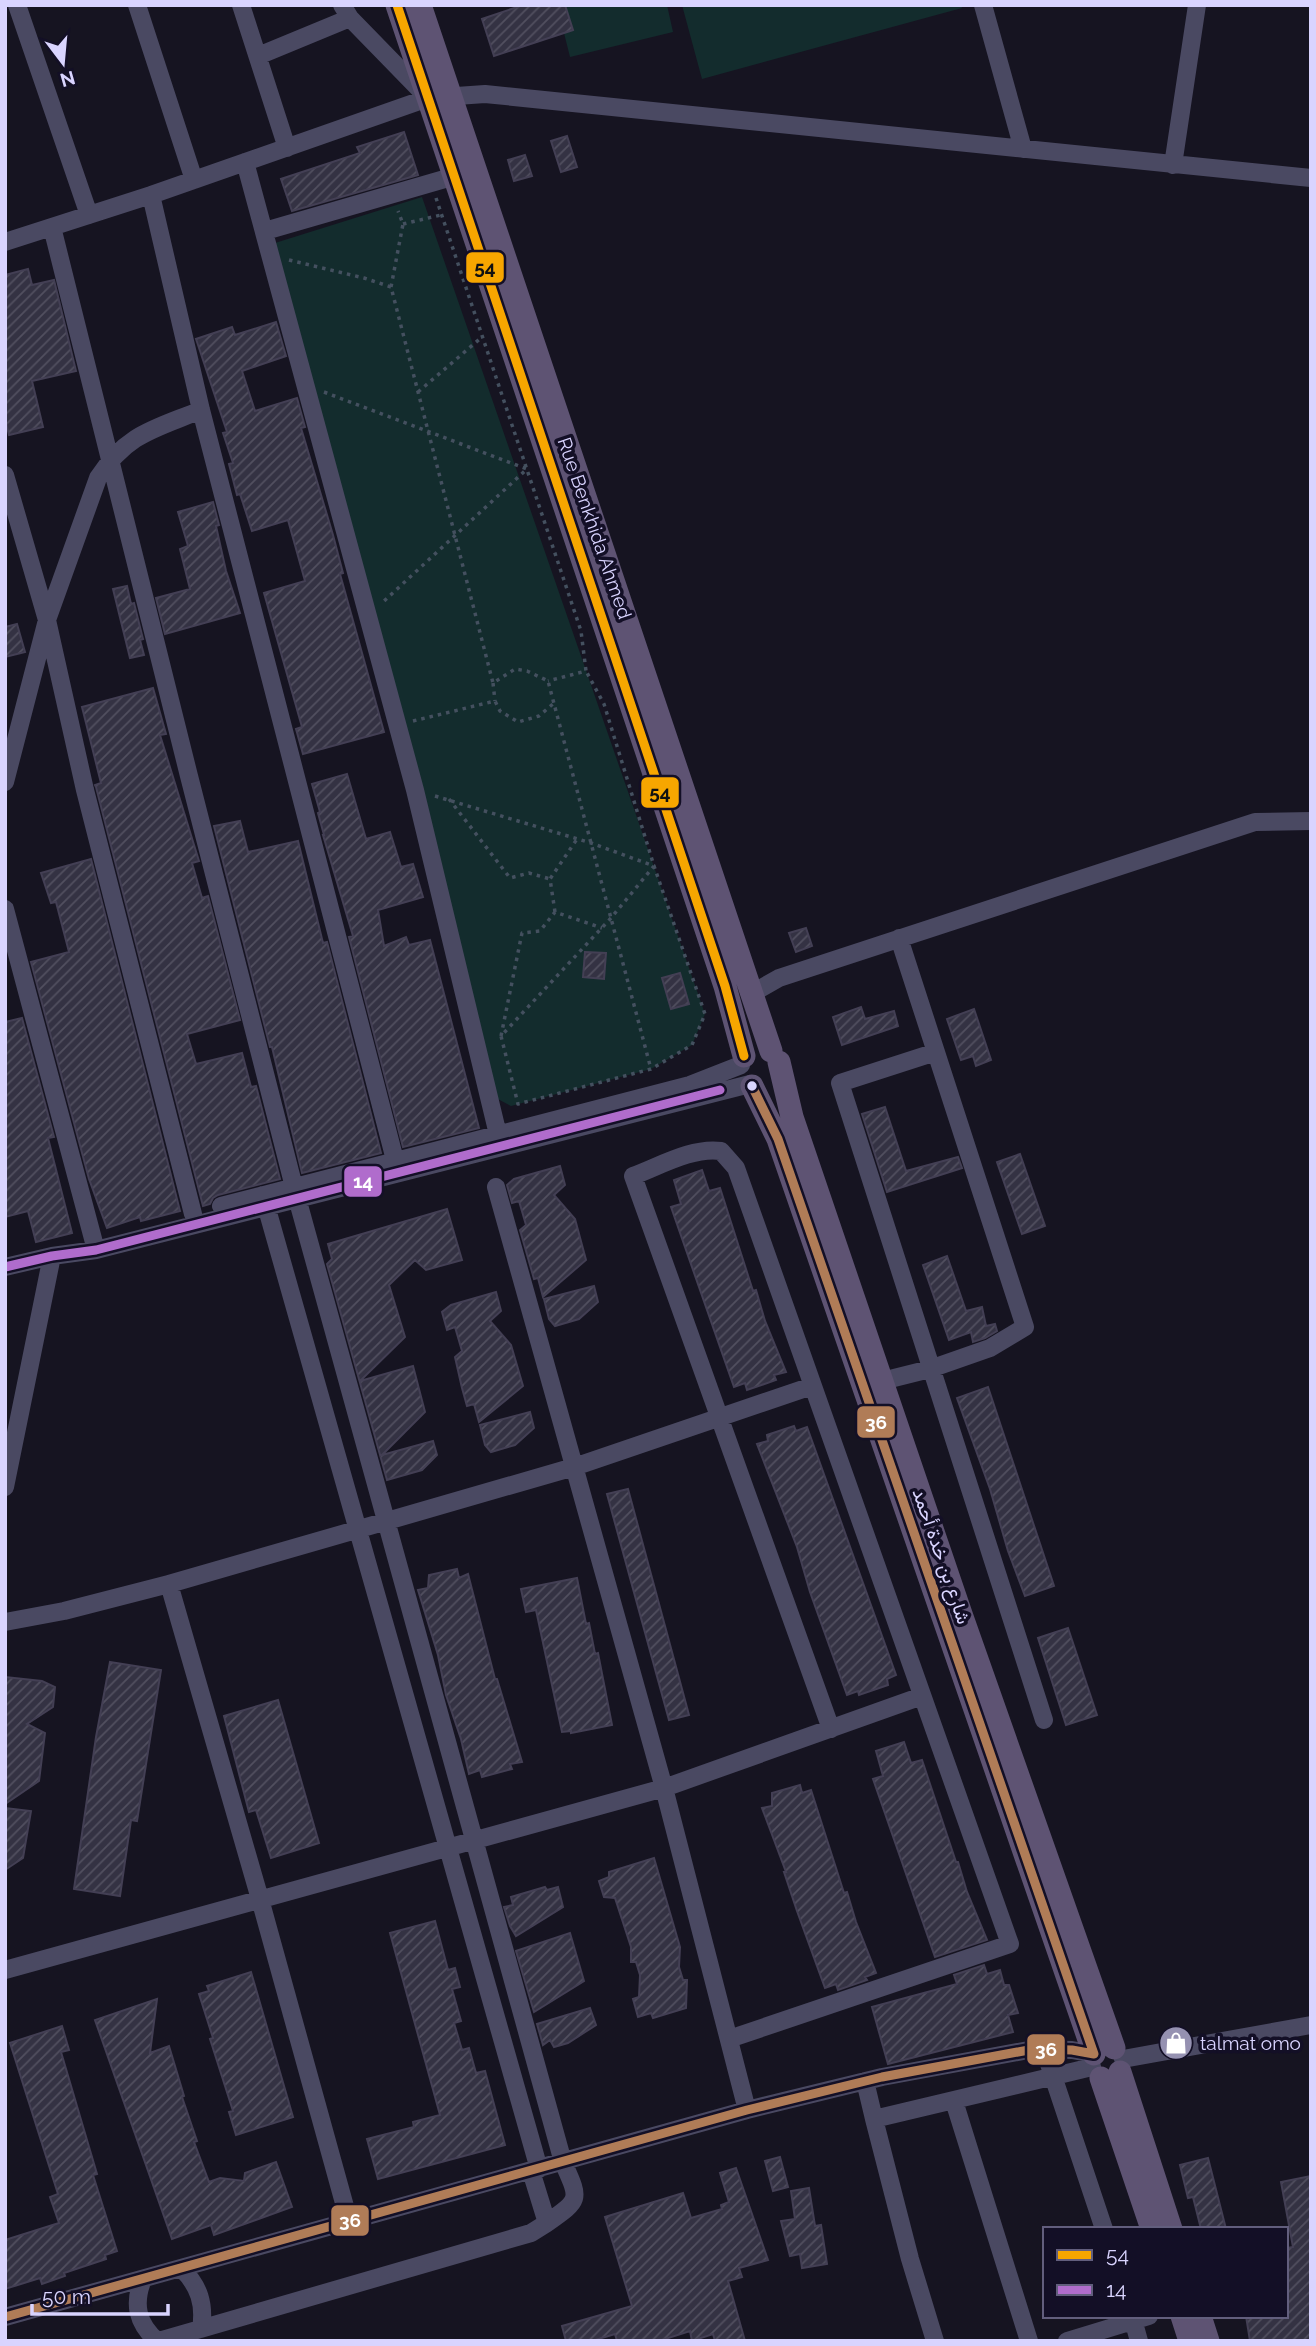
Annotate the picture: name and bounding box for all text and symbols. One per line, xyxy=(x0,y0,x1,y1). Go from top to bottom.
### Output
north arrow xyxy=(28,28,98,98)
text: N xyxy=(58,67,78,92)
line badge: 54 xyxy=(465,251,505,284)
text: 54 xyxy=(474,256,496,278)
street label: Rue Benkhida Ahmed xyxy=(554,434,636,622)
line badge: 54 xyxy=(640,776,680,809)
text: 54 xyxy=(649,781,671,803)
unlabelled marker xyxy=(745,1079,759,1093)
line badge: 14 xyxy=(343,1165,383,1198)
text: 14 xyxy=(353,1170,373,1192)
line badge: 36 xyxy=(856,1405,896,1439)
text: 36 xyxy=(865,1411,887,1433)
street label: شارع بن خدة أحمد xyxy=(907,1485,975,1627)
shop icon: talmat omo xyxy=(1157,2024,1195,2062)
place label: talmat omo xyxy=(1200,2032,1301,2054)
line badge: 36 xyxy=(1026,2033,1066,2066)
text: 36 xyxy=(1035,2038,1057,2060)
line badge: 36 xyxy=(330,2204,370,2237)
text: 36 xyxy=(339,2209,361,2231)
legend xyxy=(1043,2227,1288,2318)
text: 54 xyxy=(1106,2242,1129,2267)
scale bar xyxy=(32,2272,168,2316)
text: 14 xyxy=(1106,2277,1126,2302)
text: 50 m xyxy=(42,2284,91,2309)

